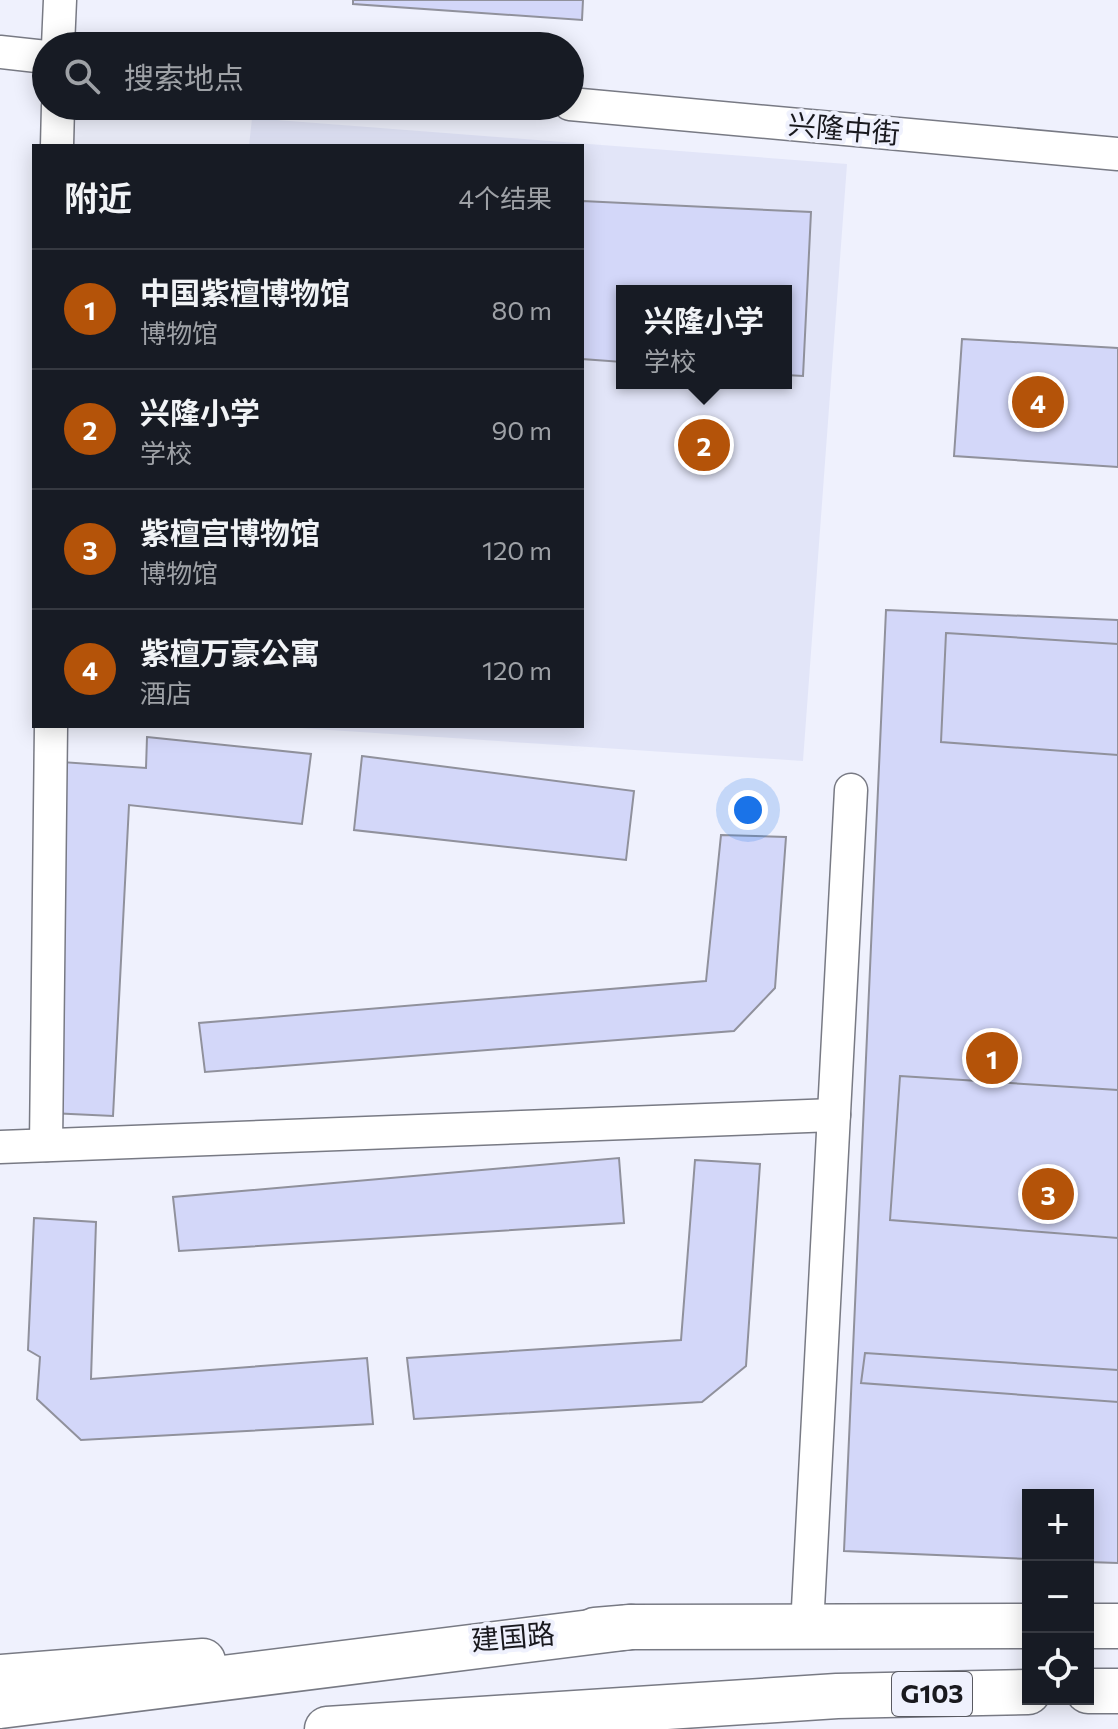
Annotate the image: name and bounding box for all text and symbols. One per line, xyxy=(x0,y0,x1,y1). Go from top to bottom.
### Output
search box xyxy=(32,32,584,120)
icon: search xyxy=(60,54,104,98)
text: 搜索地点 xyxy=(124,58,244,95)
street label: 兴隆中街 xyxy=(787,106,901,150)
text: 附近 xyxy=(64,176,132,218)
text: 4个结果 xyxy=(458,182,552,213)
text: 中国紫檀博物馆 xyxy=(140,273,350,310)
popup xyxy=(616,285,792,389)
text: 1 xyxy=(84,294,96,325)
text: 80 m xyxy=(492,294,552,325)
text: 兴隆小学 xyxy=(644,301,764,338)
text: 博物馆 xyxy=(140,317,218,348)
text: 学校 xyxy=(644,345,696,376)
pin: 4 xyxy=(1012,372,1064,432)
text: 兴隆小学 xyxy=(140,393,260,430)
text: 2 xyxy=(83,414,97,445)
text: 90 m xyxy=(492,414,552,445)
pin: 2 xyxy=(678,415,730,475)
text: 学校 xyxy=(140,437,192,468)
text: 紫檀宫博物馆 xyxy=(140,513,320,550)
text: 3 xyxy=(82,534,98,565)
text: 120 m xyxy=(482,534,552,565)
text: 博物馆 xyxy=(140,557,218,588)
text: 紫檀万豪公寓 xyxy=(140,633,320,670)
text: 4 xyxy=(82,654,98,685)
text: 120 m xyxy=(482,654,552,685)
text: 酒店 xyxy=(140,677,192,708)
your location xyxy=(728,790,768,830)
pin: 1 xyxy=(966,1028,1018,1088)
pin: 3 xyxy=(1022,1164,1074,1224)
map controls xyxy=(1022,1489,1094,1705)
button: + xyxy=(1022,1489,1094,1561)
button: − xyxy=(1022,1561,1094,1633)
street label: 建国路 xyxy=(470,1615,556,1657)
button: locate xyxy=(1022,1633,1094,1705)
road number: G103 xyxy=(892,1672,972,1716)

